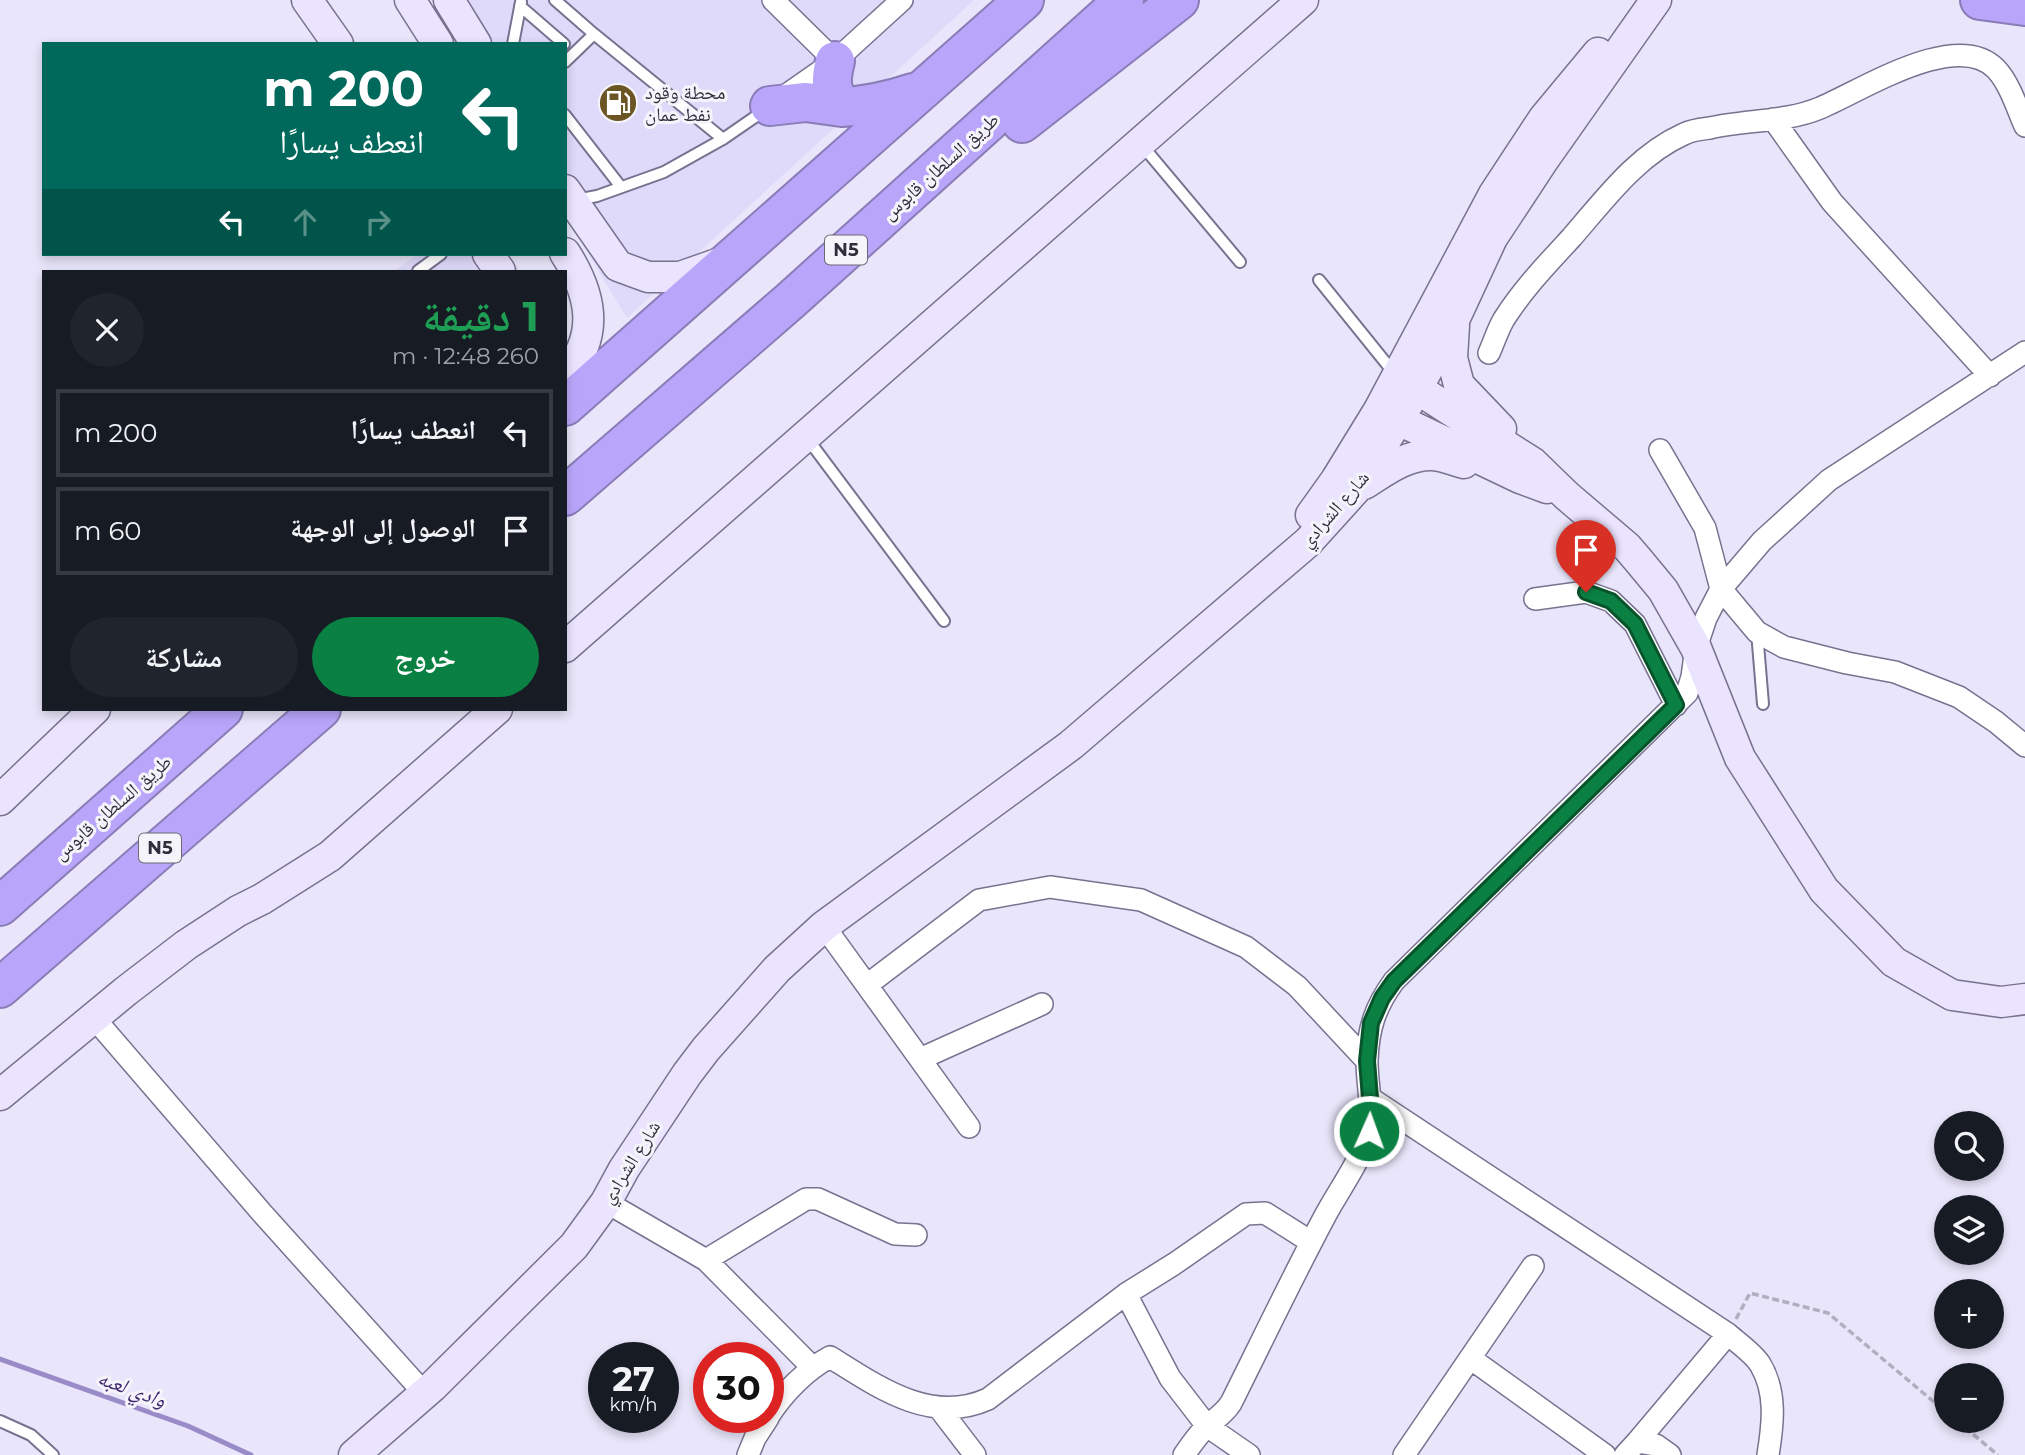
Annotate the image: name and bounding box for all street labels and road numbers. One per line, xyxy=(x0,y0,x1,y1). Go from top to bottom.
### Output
street label: طريق السلطان قابوس xyxy=(877,108,1003,225)
road number: N5 xyxy=(825,236,867,264)
street label: شارع الشرادي xyxy=(1295,466,1377,555)
street label: طريق السلطان قابوس xyxy=(49,750,176,865)
road number: N5 xyxy=(139,834,181,862)
street label: شارع الشرادي xyxy=(596,1116,668,1210)

